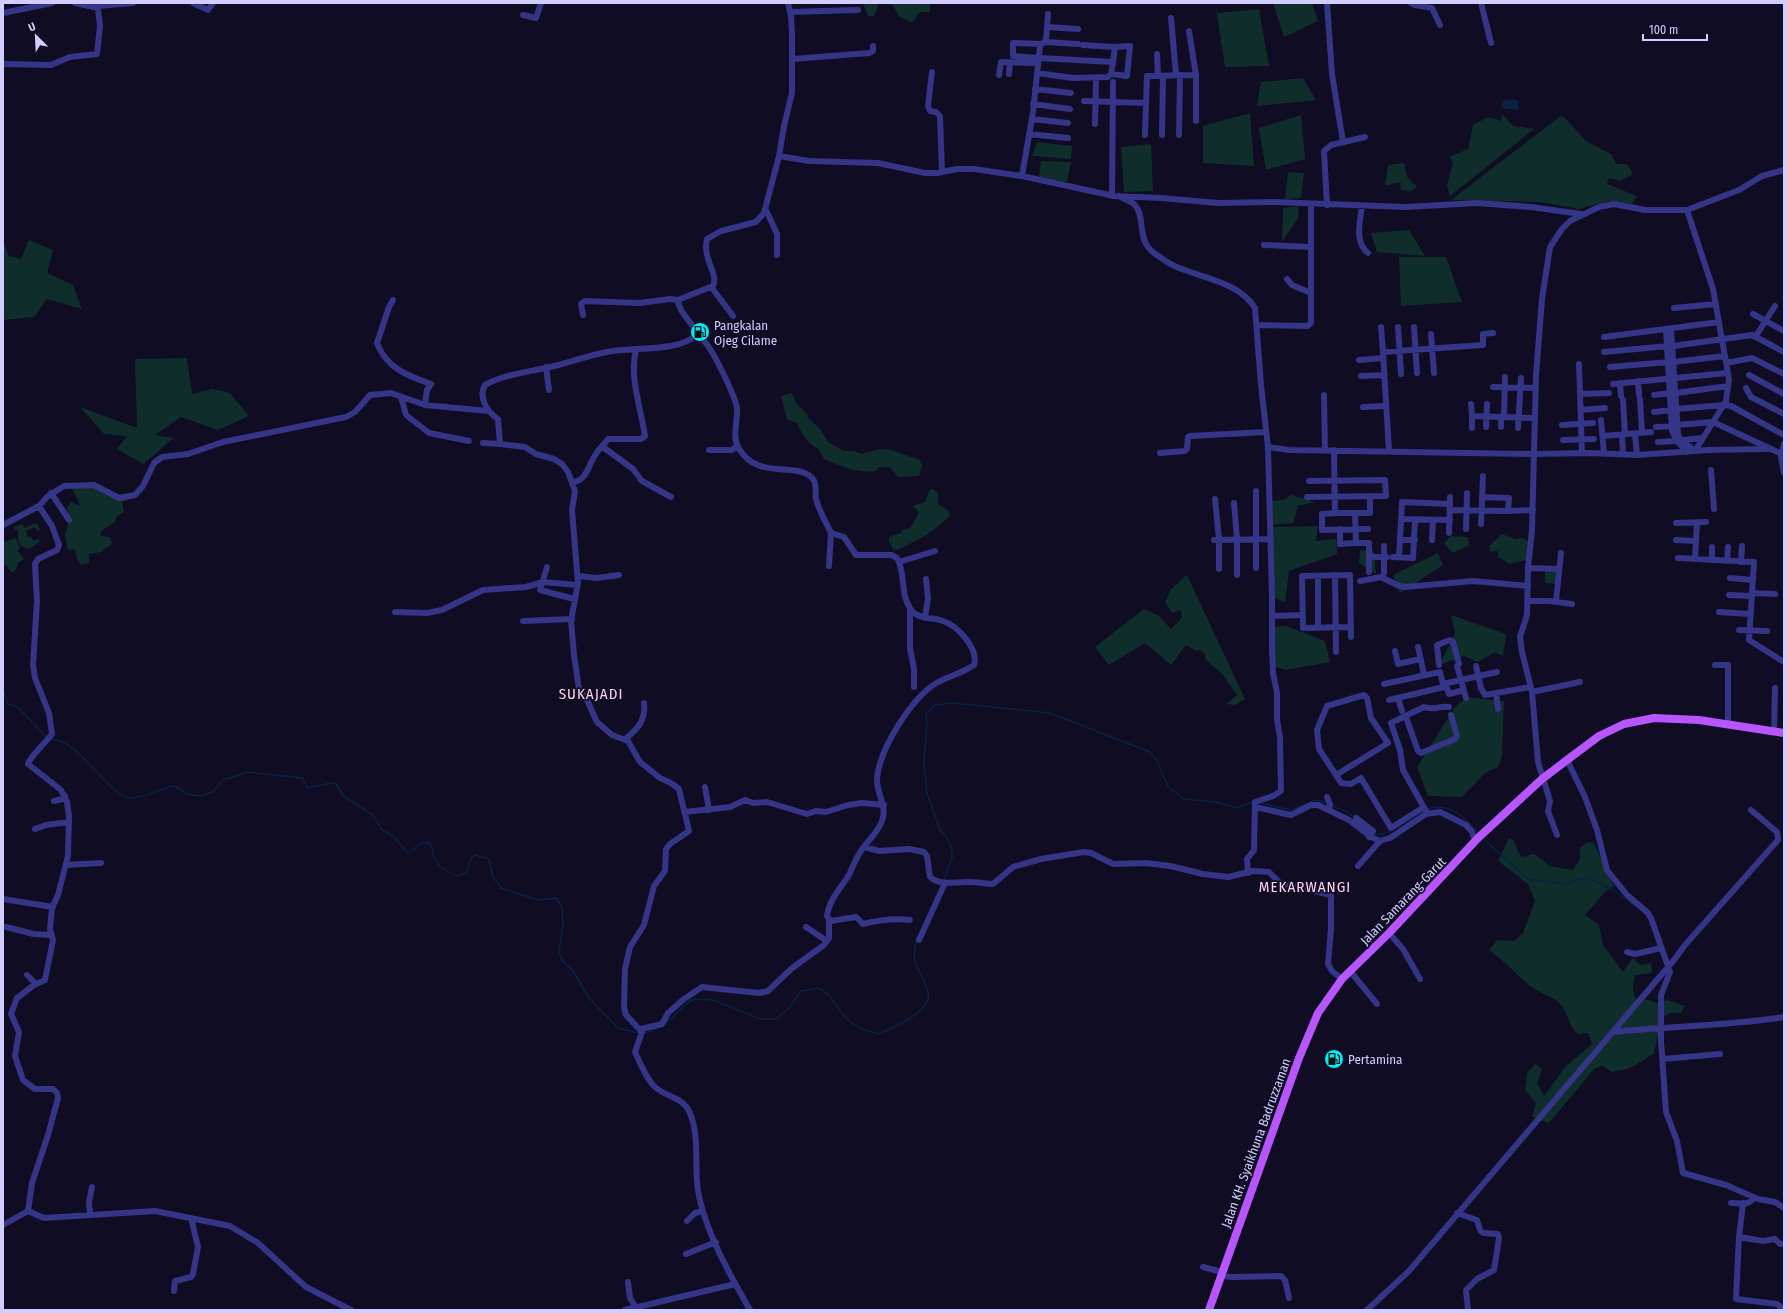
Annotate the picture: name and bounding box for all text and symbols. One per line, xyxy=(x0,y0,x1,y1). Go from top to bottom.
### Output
north arrow xyxy=(16,16,56,56)
scale bar xyxy=(1643,16,1707,42)
text: U xyxy=(27,20,38,35)
text: 100 m xyxy=(1649,23,1678,37)
place label: Pangkalan Ojeg Cilame xyxy=(714,318,777,348)
fuel station icon: Pangkalan Ojeg Cilame xyxy=(689,321,711,343)
district label: SUKAJADI xyxy=(559,685,623,703)
street label: Jalan Samarang-Garut xyxy=(1357,853,1449,948)
district label: MEKARWANGI xyxy=(1259,878,1351,896)
fuel station icon: Pertamina xyxy=(1323,1048,1345,1070)
place label: Pertamina xyxy=(1348,1052,1402,1067)
street label: Jalan KH. Syaikhuna Badruzzaman xyxy=(1218,1056,1294,1230)

